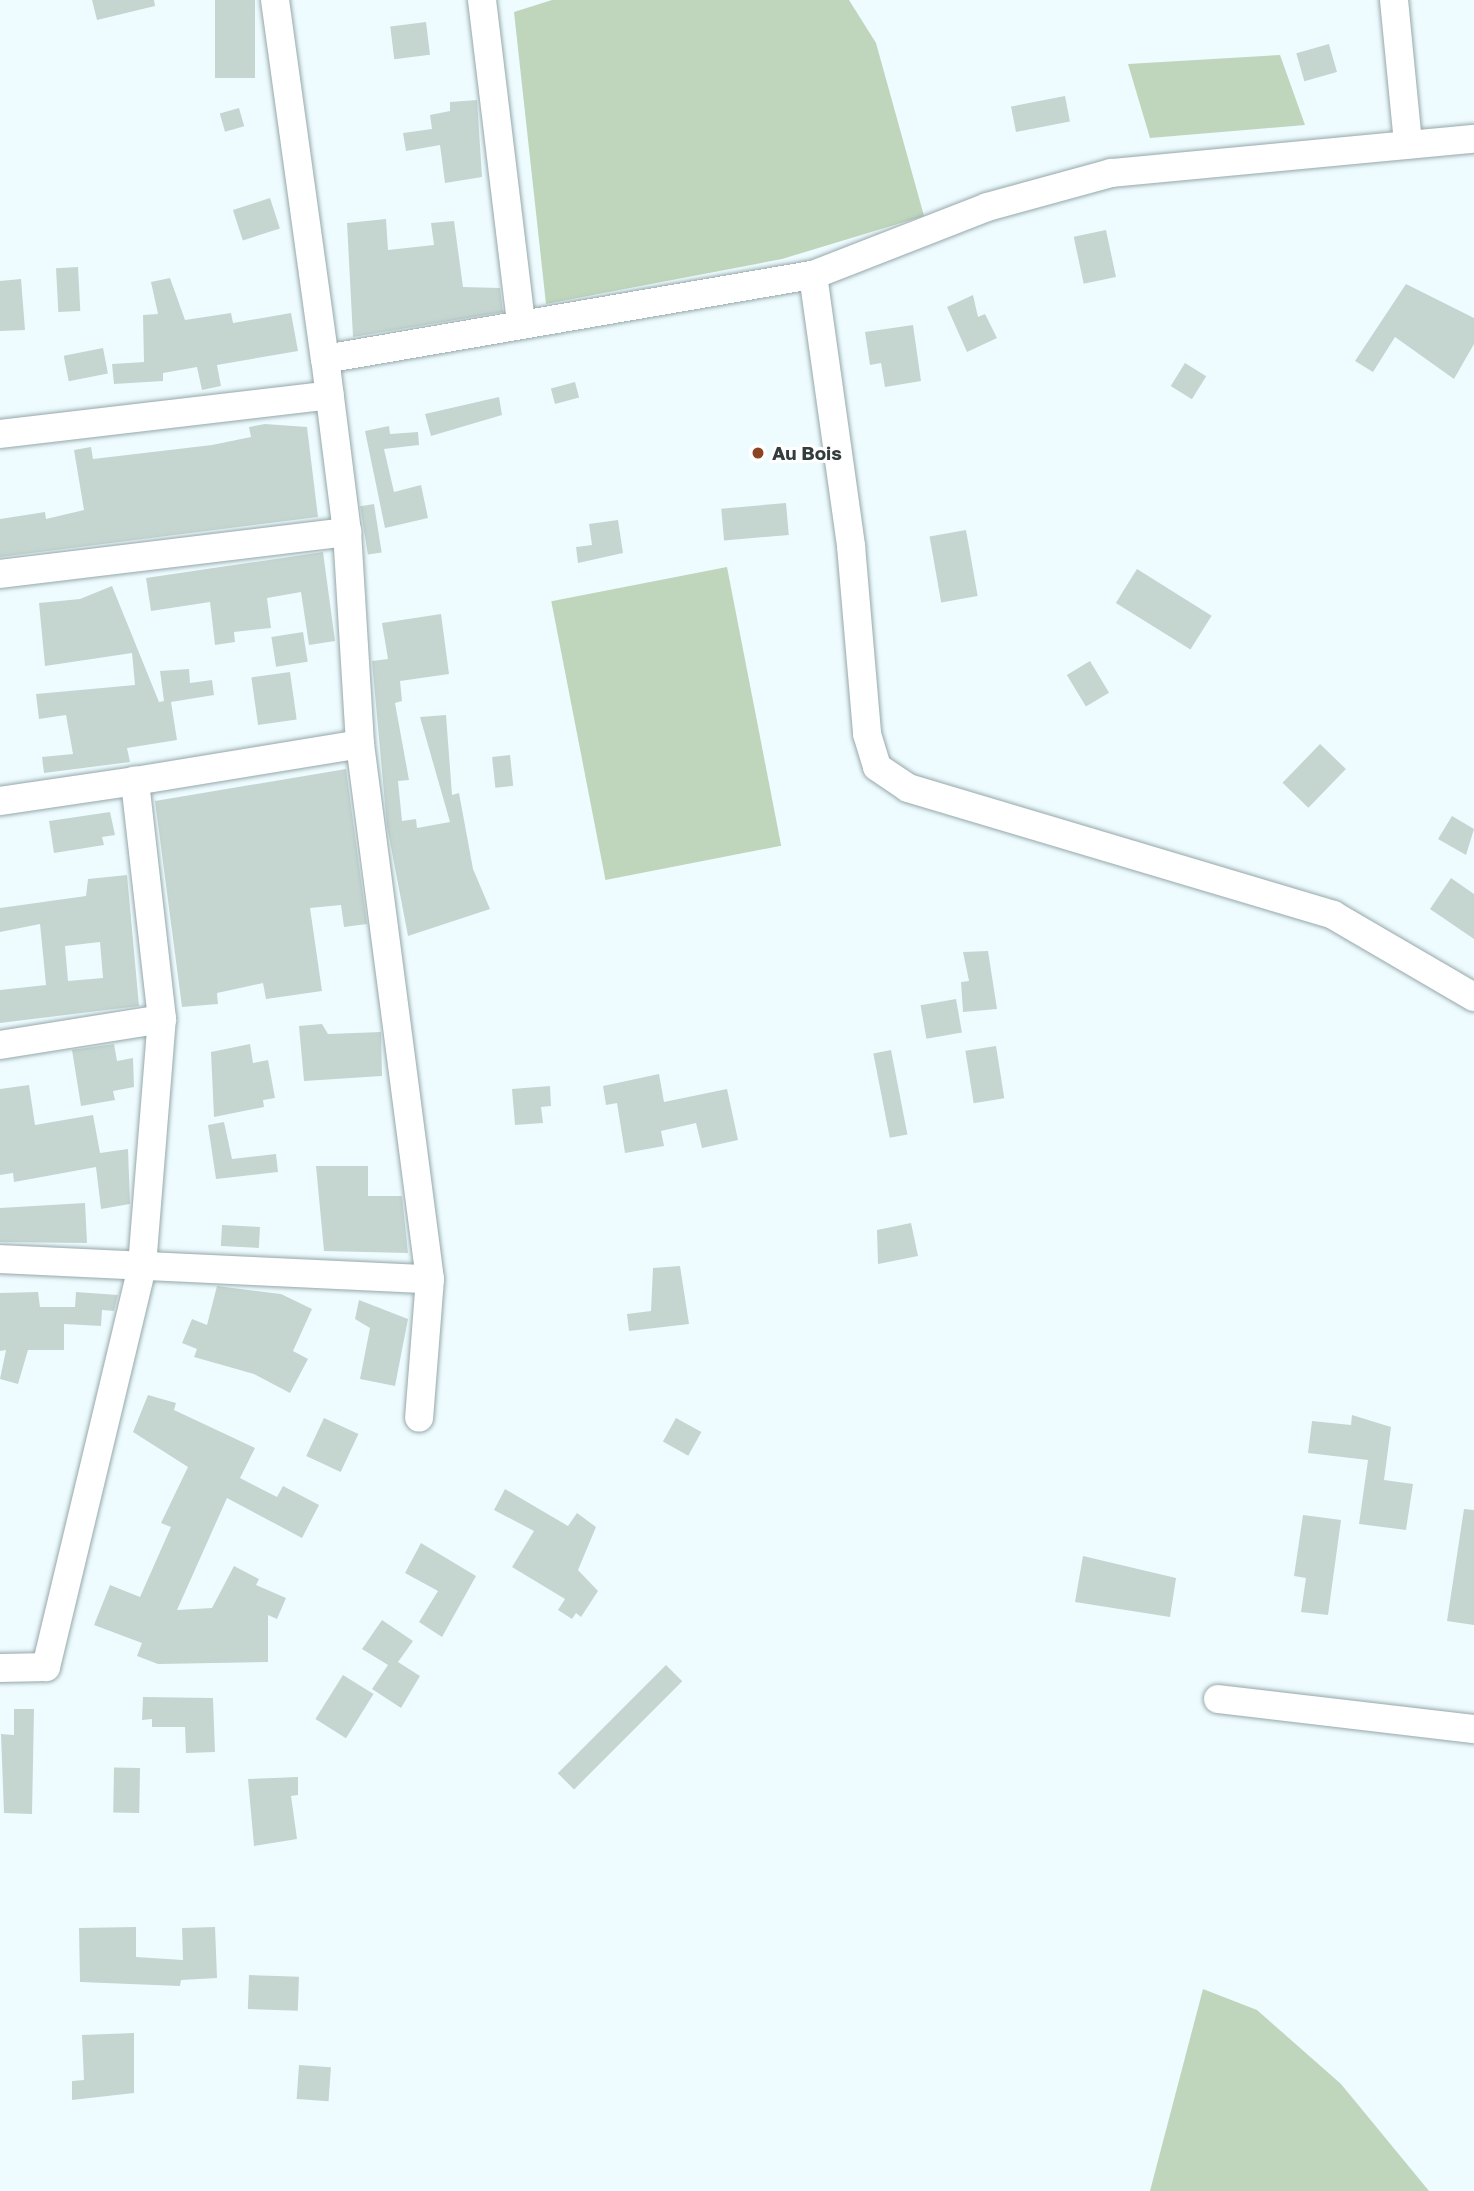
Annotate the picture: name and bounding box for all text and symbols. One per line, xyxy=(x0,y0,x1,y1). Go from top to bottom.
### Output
place label: Au Bois xyxy=(772,442,842,464)
marker: Au Bois xyxy=(750,445,766,461)

